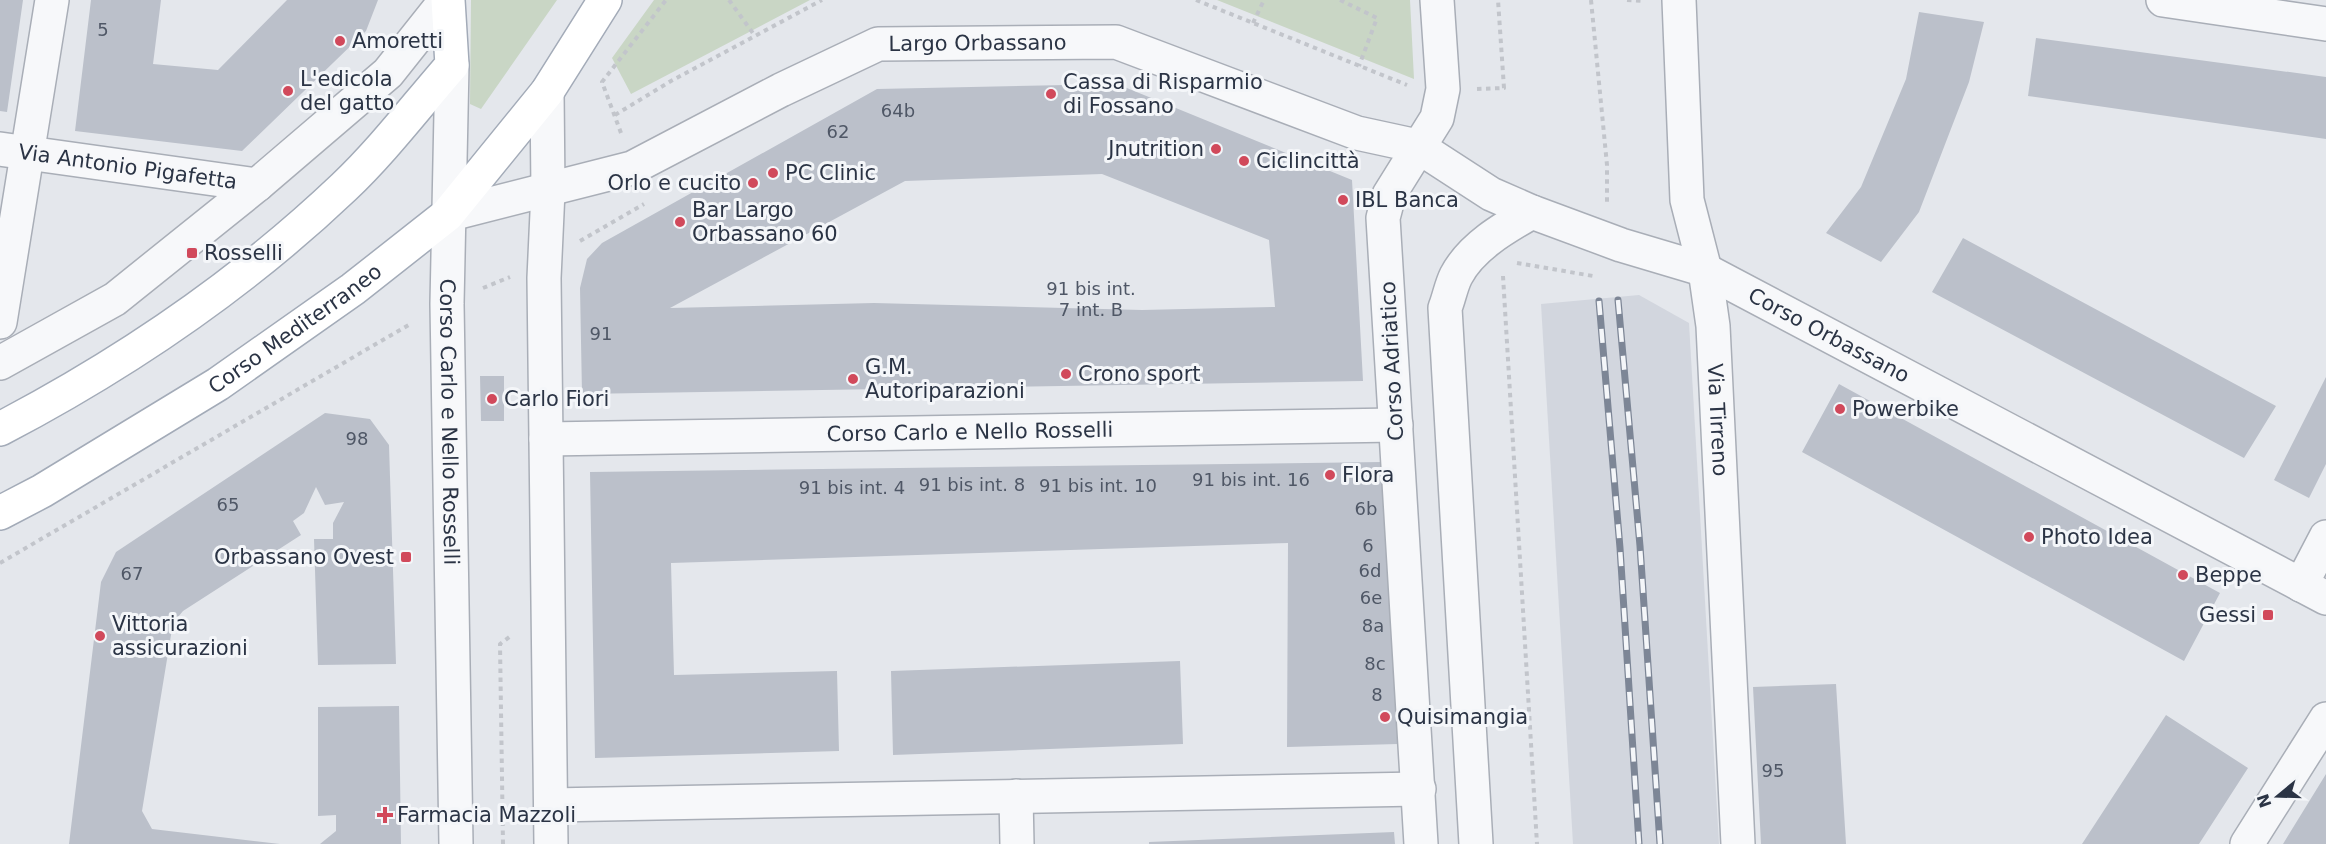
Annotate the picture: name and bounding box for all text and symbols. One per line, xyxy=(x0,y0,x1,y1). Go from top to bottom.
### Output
house number: 5 xyxy=(97,19,109,40)
place label: Amoretti xyxy=(352,29,443,53)
street label: Largo Orbassano xyxy=(888,30,1067,56)
marker: Amoretti xyxy=(333,34,347,48)
place label: L'edicola del gatto xyxy=(300,67,394,115)
place label: Cassa di Risparmio di Fossano xyxy=(1063,70,1263,118)
marker: L'edicola del gatto xyxy=(281,84,295,98)
marker: Cassa di Risparmio di Fossano xyxy=(1044,87,1058,101)
house number: 64b xyxy=(881,100,915,121)
house number: 62 xyxy=(827,121,849,142)
place label: Jnutrition xyxy=(1106,137,1204,161)
street label: Via Antonio Pigafetta xyxy=(17,140,239,194)
marker: Jnutrition xyxy=(1209,142,1223,156)
place label: Ciclincittà xyxy=(1256,149,1360,173)
marker: Ciclincittà xyxy=(1237,154,1251,168)
place label: PC Clinic xyxy=(785,161,876,185)
marker: PC Clinic xyxy=(766,166,780,180)
place label: Orlo e cucito xyxy=(608,171,741,195)
marker: Orlo e cucito xyxy=(746,176,760,190)
place label: IBL Banca xyxy=(1355,188,1459,212)
marker: IBL Banca xyxy=(1336,193,1350,207)
place label: Bar Largo Orbassano 60 xyxy=(692,198,838,246)
marker: Bar Largo Orbassano 60 xyxy=(673,215,687,229)
place label: Rosselli xyxy=(204,241,283,265)
marker: Rosselli xyxy=(185,246,199,260)
street label: Corso Mediterraneo xyxy=(204,259,386,399)
street label: Corso Carlo e Nello Rosselli xyxy=(435,278,463,565)
house number: 91 bis int. 7 int. B xyxy=(1046,278,1136,320)
street label: Corso Adriatico xyxy=(1376,281,1408,441)
street label: Corso Orbassano xyxy=(1744,283,1914,388)
house number: 91 xyxy=(590,323,612,344)
place label: G.M. Autoriparazioni xyxy=(865,355,1025,403)
place label: Crono sport xyxy=(1078,362,1201,386)
street label: Via Tirreno xyxy=(1703,363,1732,477)
marker: Crono sport xyxy=(1059,367,1073,381)
marker: G.M. Autoriparazioni xyxy=(846,372,860,386)
place label: Carlo Fiori xyxy=(504,387,609,411)
marker: Carlo Fiori xyxy=(485,392,499,406)
place label: Powerbike xyxy=(1852,397,1959,421)
marker: Powerbike xyxy=(1833,402,1847,416)
street label: Corso Carlo e Nello Rosselli xyxy=(826,418,1113,446)
house number: 98 xyxy=(346,428,368,449)
place label: Flora xyxy=(1342,463,1394,487)
marker: Flora xyxy=(1323,468,1337,482)
house number: 91 bis int. 16 xyxy=(1192,469,1310,490)
house number: 91 bis int. 8 xyxy=(919,474,1025,495)
house number: 91 bis int. 10 xyxy=(1039,475,1157,496)
house number: 91 bis int. 4 xyxy=(799,477,905,498)
house number: 65 xyxy=(217,494,239,515)
house number: 6b xyxy=(1355,498,1377,519)
place label: Photo Idea xyxy=(2041,525,2153,549)
marker: Photo Idea xyxy=(2022,530,2036,544)
house number: 6 xyxy=(1362,535,1374,556)
place label: Orbassano Ovest xyxy=(214,545,394,569)
marker: Orbassano Ovest xyxy=(399,550,413,564)
house number: 6d xyxy=(1359,560,1381,581)
house number: 67 xyxy=(121,563,143,584)
place label: Beppe xyxy=(2195,563,2262,587)
marker: Beppe xyxy=(2176,568,2190,582)
house number: 6e xyxy=(1360,587,1382,608)
place label: Gessi xyxy=(2199,603,2256,627)
marker: Gessi xyxy=(2261,608,2275,622)
place label: Vittoria assicurazioni xyxy=(112,612,248,660)
house number: 8a xyxy=(1362,615,1384,636)
marker: Vittoria assicurazioni xyxy=(93,629,107,643)
house number: 8c xyxy=(1364,653,1386,674)
house number: 8 xyxy=(1371,684,1383,705)
place label: Quisimangia xyxy=(1397,705,1528,729)
marker: Quisimangia xyxy=(1378,710,1392,724)
house number: 95 xyxy=(1762,760,1784,781)
north arrow xyxy=(2248,766,2308,826)
text: N xyxy=(2253,791,2275,810)
place label: Farmacia Mazzoli xyxy=(397,803,576,827)
marker: Farmacia Mazzoli xyxy=(378,808,392,822)

